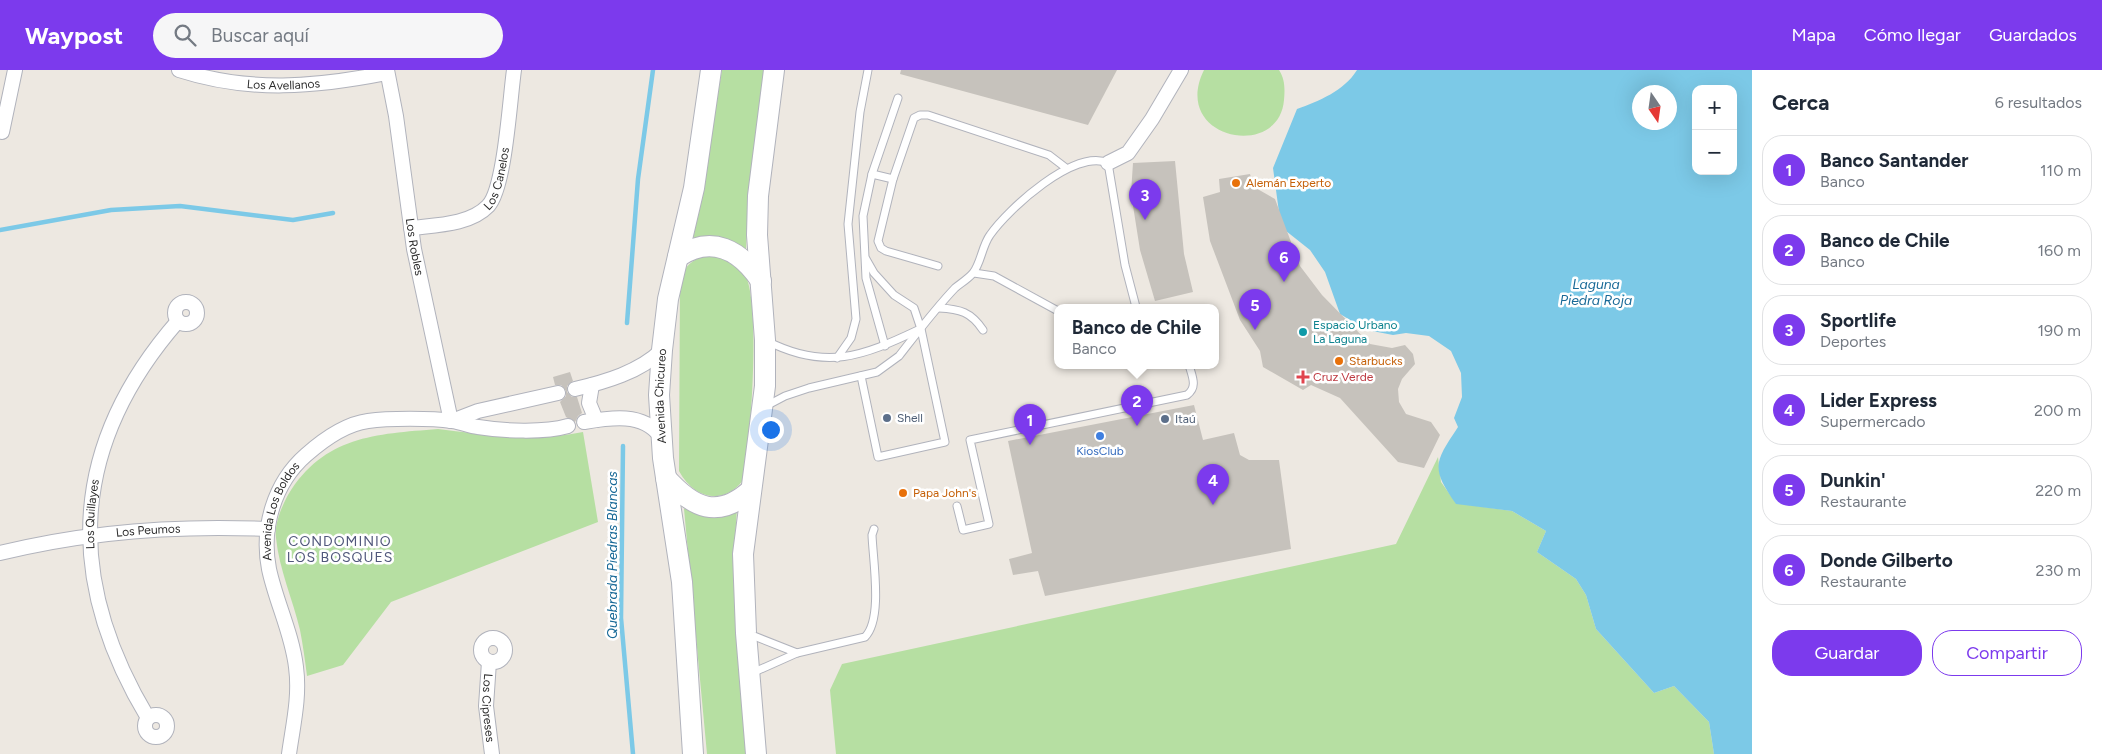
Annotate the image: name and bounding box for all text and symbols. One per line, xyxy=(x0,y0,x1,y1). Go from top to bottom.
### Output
search box xyxy=(153,13,503,58)
text: Waypost xyxy=(25,21,123,50)
icon: search xyxy=(171,21,199,49)
text: Buscar aquí xyxy=(211,24,309,47)
text: Mapa xyxy=(1791,24,1836,46)
text: Cómo llegar xyxy=(1864,24,1961,46)
text: Guardados xyxy=(1989,24,2077,46)
street label: Los Avellanos xyxy=(246,76,321,92)
north arrow xyxy=(1632,85,1677,130)
map controls xyxy=(1692,85,1737,175)
button: + xyxy=(1692,85,1737,130)
text: Cerca xyxy=(1772,90,1829,115)
text: 6 resultados xyxy=(1995,93,2082,112)
button: − xyxy=(1692,130,1737,175)
street label: Los Canelos xyxy=(481,146,512,213)
text: Banco Santander xyxy=(1820,149,1968,172)
text: 1 xyxy=(1786,161,1792,180)
text: 110 m xyxy=(2040,161,2081,180)
text: Banco xyxy=(1820,172,1865,191)
place label: Alemán Experto xyxy=(1246,176,1331,190)
marker: Alemán Experto xyxy=(1230,177,1242,189)
pin: 3 xyxy=(1129,179,1161,220)
street label: Los Robles xyxy=(403,217,427,277)
text: Banco de Chile xyxy=(1820,229,1950,252)
pin: 6 xyxy=(1268,241,1300,282)
text: 2 xyxy=(1784,241,1794,260)
text: 160 m xyxy=(2038,241,2081,260)
text: Banco xyxy=(1820,252,1865,271)
water label: Laguna Piedra Roja xyxy=(1560,276,1632,309)
pin: 5 xyxy=(1239,289,1271,330)
popup xyxy=(1054,304,1219,369)
text: Sportlife xyxy=(1820,309,1896,332)
text: Banco de Chile xyxy=(1072,316,1201,339)
place label: Espacio Urbano La Laguna xyxy=(1313,318,1397,346)
text: 3 xyxy=(1785,321,1793,340)
text: 190 m xyxy=(2038,321,2081,340)
marker: Espacio Urbano La Laguna xyxy=(1297,326,1309,338)
text: Deportes xyxy=(1820,332,1886,351)
text: Banco xyxy=(1072,339,1117,358)
street label: Avenida Chicureo xyxy=(652,348,669,444)
place label: Starbucks xyxy=(1349,354,1403,368)
marker: Starbucks xyxy=(1333,355,1345,367)
place label: Cruz Verde xyxy=(1313,370,1374,384)
marker: Cruz Verde xyxy=(1297,371,1309,383)
pin: 2 xyxy=(1121,385,1153,426)
text: Lider Express xyxy=(1820,389,1937,412)
text: 4 xyxy=(1784,401,1794,420)
text: 200 m xyxy=(2034,401,2081,420)
pin: 1 xyxy=(1014,404,1046,445)
place label: Shell xyxy=(897,411,923,425)
marker: Shell xyxy=(881,412,893,424)
place label: Itaú xyxy=(1175,412,1196,426)
text: Supermercado xyxy=(1820,412,1926,431)
marker: Itaú xyxy=(1159,413,1171,425)
your location xyxy=(758,417,784,443)
marker: KiosClub xyxy=(1094,430,1106,442)
place label: KiosClub xyxy=(1076,444,1124,458)
street label: Avenida Los Boldos xyxy=(260,459,303,561)
pin: 4 xyxy=(1197,464,1229,505)
text: Dunkin' xyxy=(1820,469,1886,492)
water label: Quebrada Piedras Blancas xyxy=(604,471,621,639)
street label: Los Quillayes xyxy=(83,478,102,550)
text: 5 xyxy=(1784,481,1794,500)
text: 220 m xyxy=(2035,481,2081,500)
place label: Papa John's xyxy=(913,486,977,500)
marker: Papa John's xyxy=(897,487,909,499)
text: Restaurante xyxy=(1820,492,1907,511)
street label: Los Peumos xyxy=(115,521,181,540)
district label: CONDOMINIO LOS BOSQUES xyxy=(287,533,393,566)
text: Donde Gilberto xyxy=(1820,549,1953,572)
text: 6 xyxy=(1784,561,1794,580)
text: 230 m xyxy=(2036,561,2081,580)
text: Restaurante xyxy=(1820,572,1907,591)
button: Guardar xyxy=(1772,630,1922,676)
button: Compartir xyxy=(1932,630,2082,676)
street label: Los Cipreses xyxy=(479,673,497,743)

